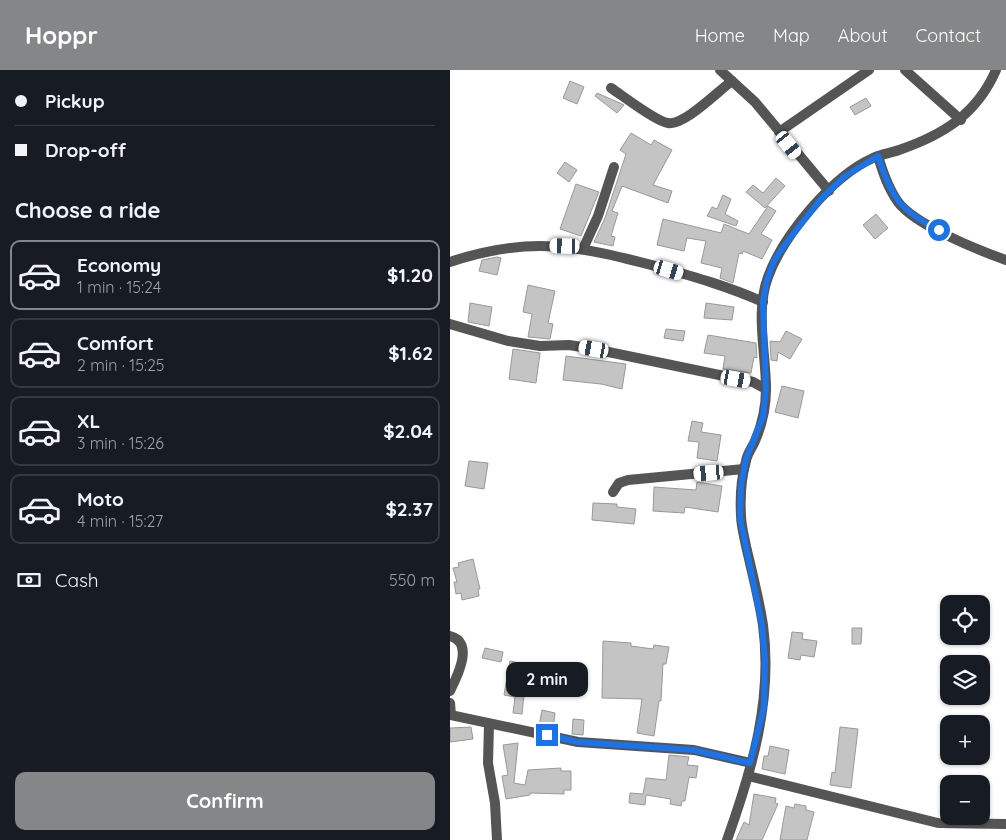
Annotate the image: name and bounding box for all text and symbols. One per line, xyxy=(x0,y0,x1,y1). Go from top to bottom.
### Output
text: Hoppr xyxy=(25,20,98,50)
text: Home xyxy=(695,24,745,47)
text: Map xyxy=(773,24,810,47)
text: About xyxy=(838,24,888,47)
text: Contact xyxy=(916,24,981,47)
text: Pickup xyxy=(45,89,105,113)
car xyxy=(773,129,804,161)
text: Drop-off xyxy=(45,138,126,162)
text: Choose a ride xyxy=(15,196,160,224)
route start xyxy=(928,219,950,241)
car xyxy=(549,238,580,254)
icon: car xyxy=(17,253,62,298)
text: Economy xyxy=(77,253,161,277)
car xyxy=(652,258,685,282)
text: $1.20 xyxy=(387,263,433,287)
text: 1 min · 15:24 xyxy=(77,277,161,297)
icon: car xyxy=(17,331,62,376)
text: Comfort xyxy=(77,331,154,355)
car xyxy=(577,339,610,359)
text: $1.62 xyxy=(388,341,433,365)
text: 2 min · 15:25 xyxy=(77,355,165,375)
car xyxy=(719,369,752,389)
icon: car xyxy=(17,409,62,454)
text: XL xyxy=(77,409,100,433)
text: $2.04 xyxy=(383,419,433,443)
text: 3 min · 15:26 xyxy=(77,433,164,453)
car xyxy=(693,464,724,482)
icon: car xyxy=(17,487,62,532)
text: Moto xyxy=(77,487,124,511)
text: $2.37 xyxy=(385,497,433,521)
text: 4 min · 15:27 xyxy=(77,511,163,531)
icon: cash xyxy=(15,566,43,594)
text: Cash xyxy=(55,568,99,592)
text: 550 m xyxy=(389,570,435,590)
map controls xyxy=(940,595,990,825)
button: locate xyxy=(940,595,990,645)
button: layers xyxy=(940,655,990,705)
callout: 2 min xyxy=(506,662,588,698)
text: 2 min xyxy=(526,669,568,689)
button: + xyxy=(940,715,990,765)
route end xyxy=(536,724,558,746)
button: Confirm xyxy=(15,772,435,830)
button: − xyxy=(940,775,990,825)

